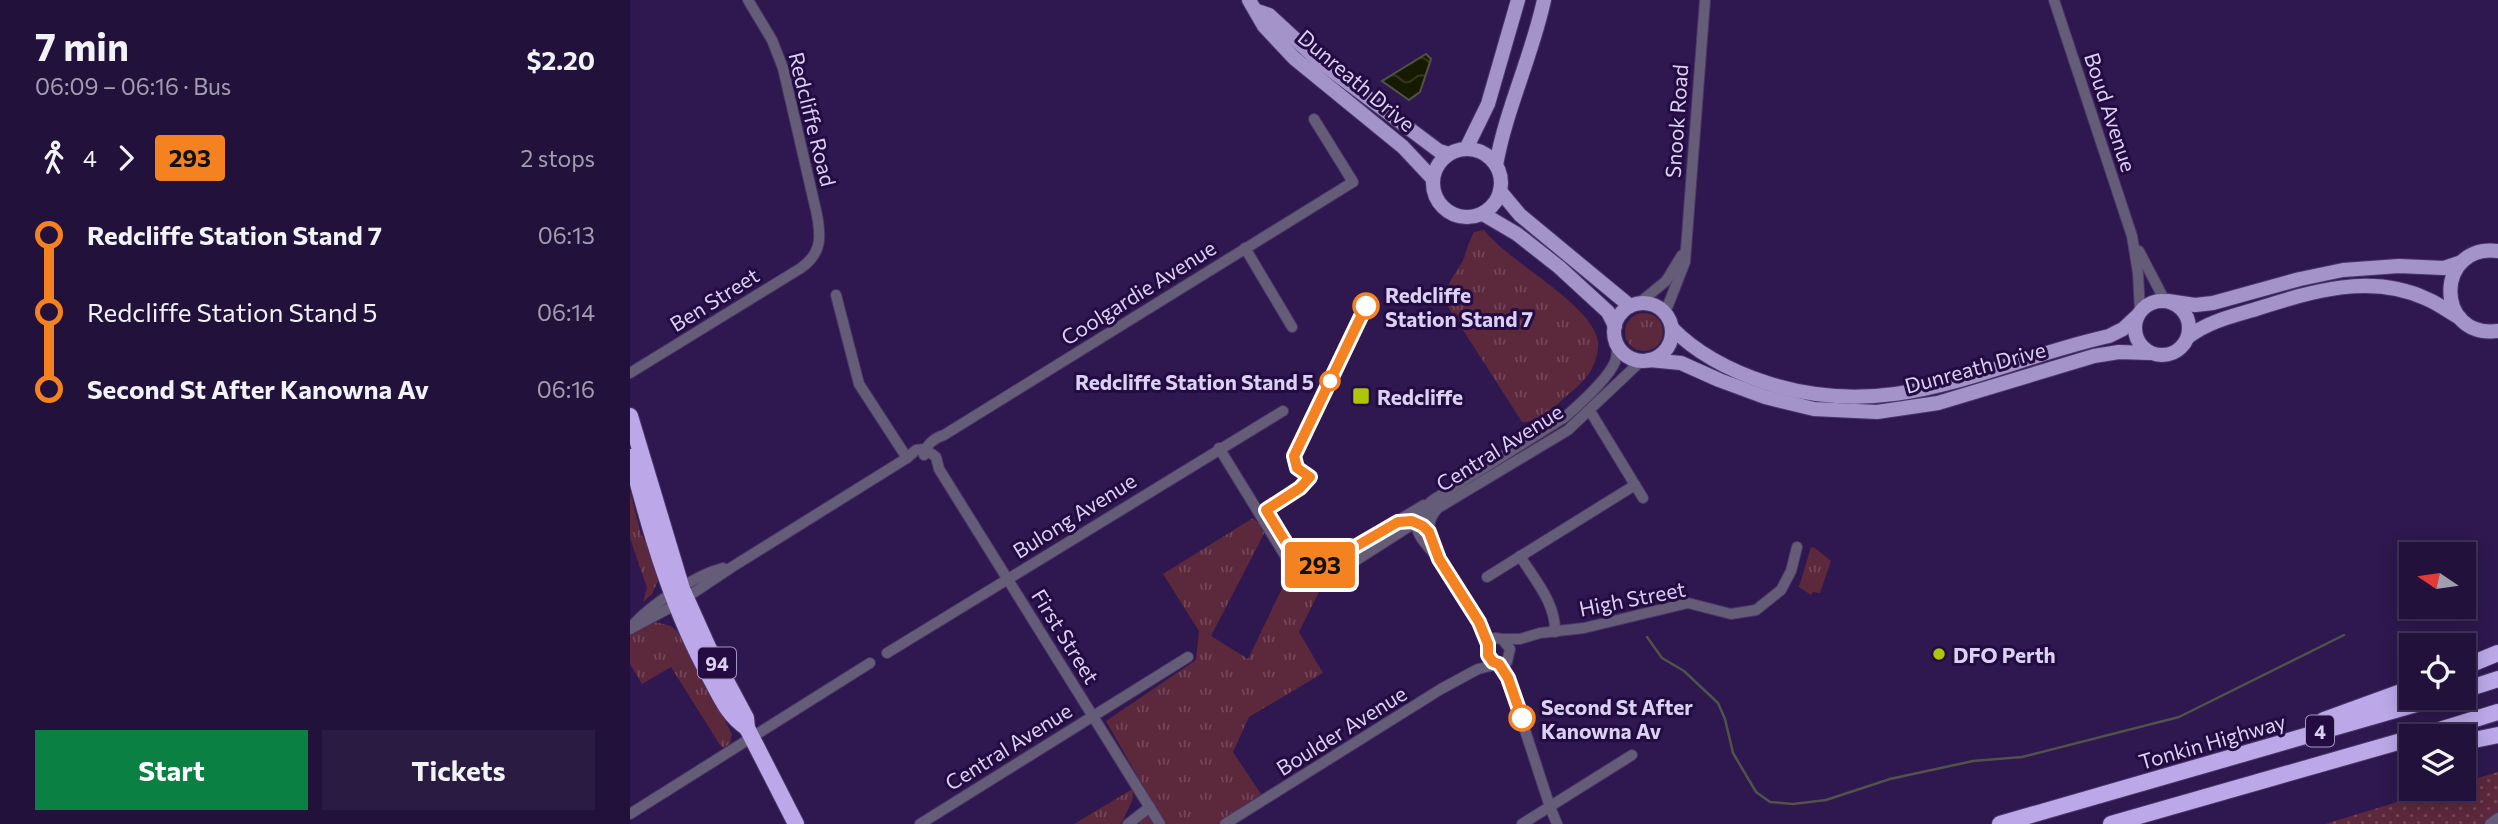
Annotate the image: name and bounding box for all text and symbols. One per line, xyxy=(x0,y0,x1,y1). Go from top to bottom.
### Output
text: 7 min xyxy=(35,22,129,69)
street label: Dunreath Drive xyxy=(1294,24,1420,136)
text: $2.20 xyxy=(526,44,595,75)
street label: Redcliffe Road xyxy=(784,49,842,189)
street label: Boud Avenue xyxy=(2080,49,2142,175)
street label: Snook Road xyxy=(1660,63,1692,179)
text: 06:09 – 06:16 · Bus xyxy=(35,72,231,100)
icon: walk xyxy=(35,139,73,177)
icon: forward xyxy=(107,139,145,177)
text: 293 xyxy=(169,143,211,172)
text: 4 xyxy=(83,144,97,172)
text: 2 stops xyxy=(521,144,595,172)
text: Redcliffe Station Stand 7 xyxy=(87,219,382,250)
text: 06:13 xyxy=(538,221,595,249)
street label: Coolgardie Avenue xyxy=(1056,234,1220,350)
street label: Ben Street xyxy=(665,262,763,336)
place label: Redcliffe Station Stand 7 xyxy=(1385,282,1533,331)
marker: Redcliffe Station Stand 7 xyxy=(1353,293,1379,319)
text: Redcliffe Station Stand 5 xyxy=(87,296,378,327)
text: 06:14 xyxy=(537,298,595,326)
street label: Dunreath Drive xyxy=(1902,336,2048,398)
place label: Redcliffe Station Stand 5 xyxy=(1075,369,1314,394)
marker: Redcliffe Station Stand 5 xyxy=(1320,371,1340,391)
text: Second St After Kanowna Av xyxy=(87,373,429,404)
text: 06:16 xyxy=(537,375,595,403)
place label: Redcliffe xyxy=(1377,384,1463,409)
marker: Redcliffe xyxy=(1351,386,1371,406)
street label: Central Avenue xyxy=(1431,398,1567,496)
street label: Bulong Avenue xyxy=(1008,467,1140,563)
line badge: 293 xyxy=(1280,542,1360,588)
north arrow xyxy=(2399,542,2476,620)
map controls xyxy=(2399,542,2476,801)
text: 293 xyxy=(1299,550,1341,579)
street label: High Street xyxy=(1577,575,1687,621)
street label: First Street xyxy=(1027,584,1105,688)
button: locate xyxy=(2399,633,2476,710)
place label: DFO Perth xyxy=(1953,642,2056,667)
marker: DFO Perth xyxy=(1931,646,1947,662)
road number: 94 xyxy=(698,648,736,678)
street label: Boulder Avenue xyxy=(1271,680,1411,780)
place label: Second St After Kanowna Av xyxy=(1541,694,1693,743)
street label: Central Avenue xyxy=(940,697,1076,795)
marker: Second St After Kanowna Av xyxy=(1509,705,1535,731)
street label: Tonkin Highway xyxy=(2136,708,2289,774)
road number: 4 xyxy=(2306,716,2334,746)
button: layers xyxy=(2399,724,2476,801)
button: Start xyxy=(35,730,308,810)
button: Tickets xyxy=(322,730,595,810)

